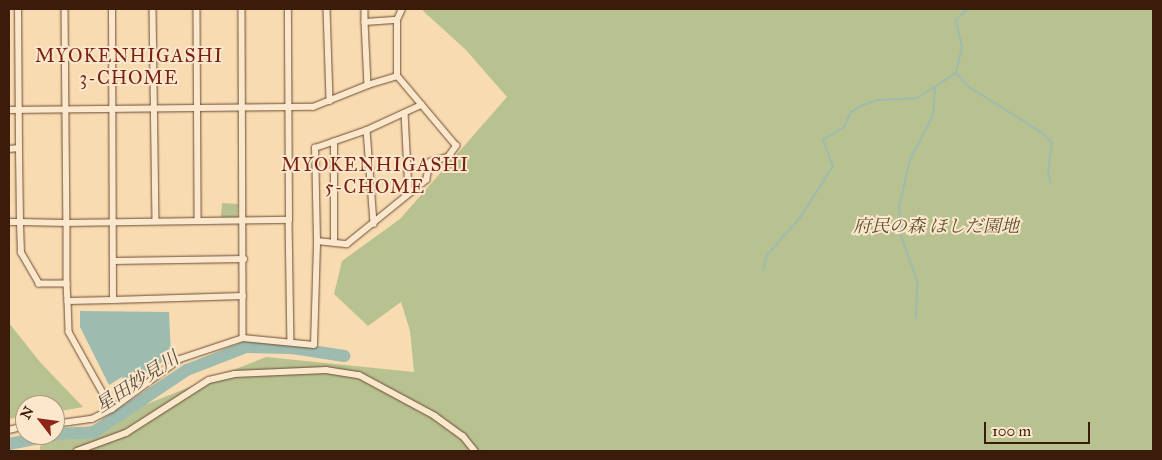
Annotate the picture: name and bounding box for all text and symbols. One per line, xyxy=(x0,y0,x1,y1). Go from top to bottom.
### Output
district label: MYOKENHIGASHI 3-CHOME xyxy=(33,45,225,89)
district label: MYOKENHIGASHI 5-CHOME xyxy=(279,154,471,198)
park label: 府民の森 ほしだ園地 xyxy=(853,215,1019,237)
water label: 星田妙見川 xyxy=(91,347,183,417)
north arrow xyxy=(15,395,65,445)
text: N xyxy=(17,403,38,422)
scale bar xyxy=(987,412,1093,444)
text: 100 m xyxy=(992,422,1031,440)

